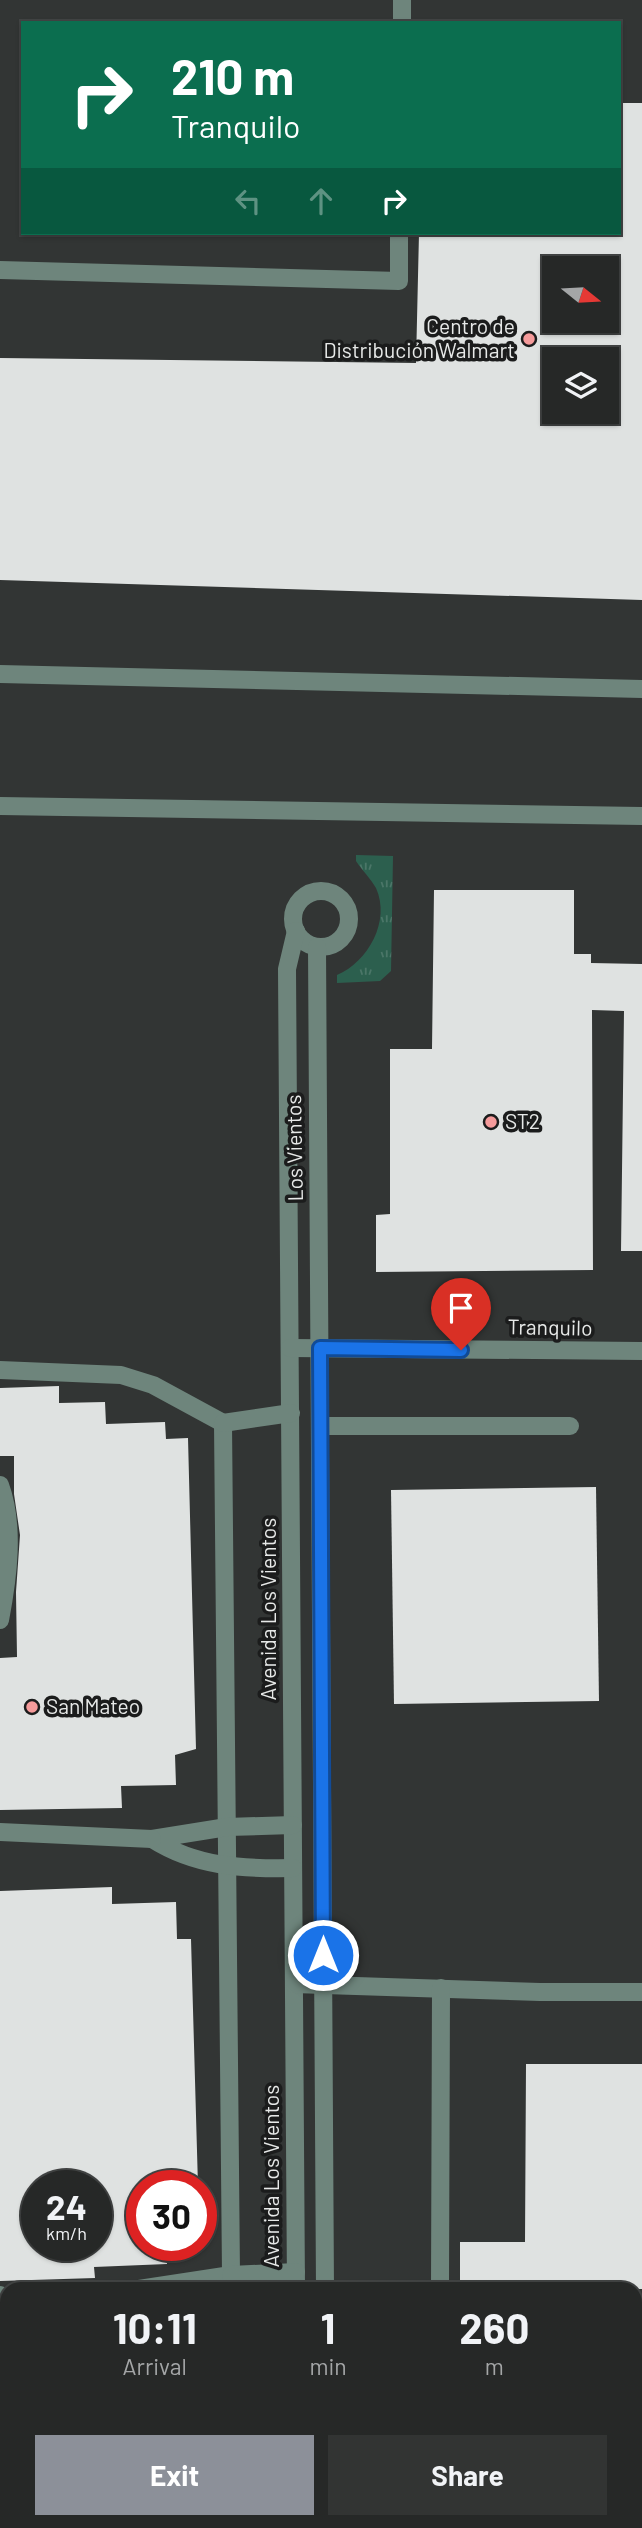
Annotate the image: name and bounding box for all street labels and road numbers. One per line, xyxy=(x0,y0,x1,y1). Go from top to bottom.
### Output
street label: Los Vientos xyxy=(280,1094,307,1202)
street label: Tranquilo xyxy=(507,1313,593,1340)
street label: Avenida Los Vientos xyxy=(255,1518,280,1700)
street label: Avenida Los Vientos xyxy=(258,2085,283,2267)

